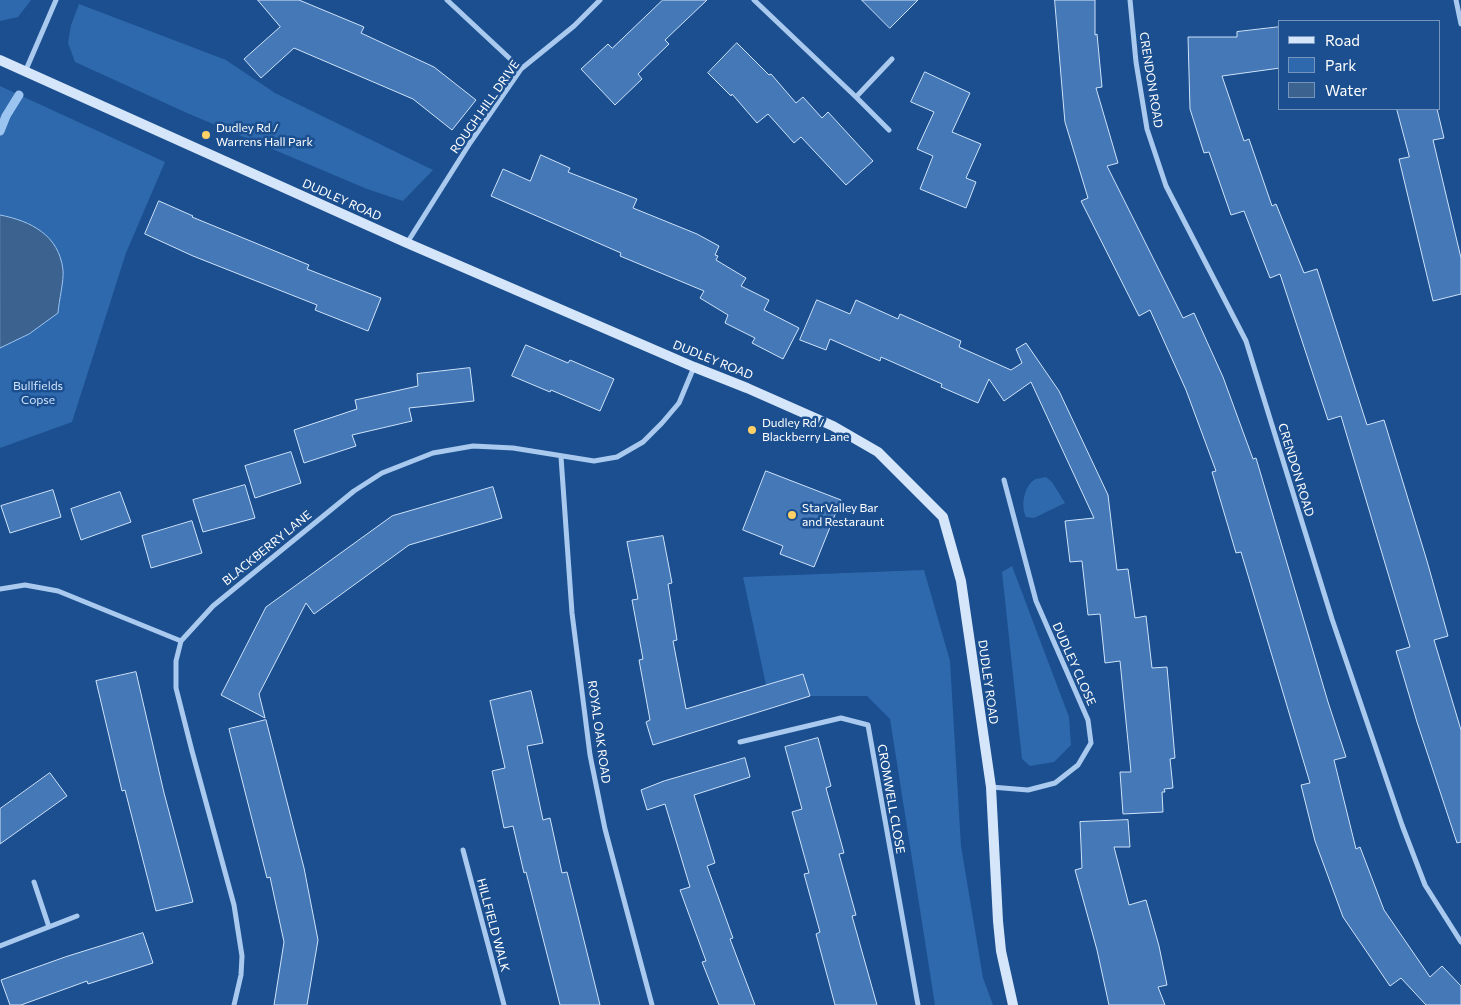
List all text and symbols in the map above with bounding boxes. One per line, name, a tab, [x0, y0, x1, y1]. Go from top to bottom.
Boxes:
legend	[1278, 20, 1441, 110]
street label: CRENDON ROAD	[1136, 31, 1166, 129]
text: Road	[1325, 31, 1360, 49]
text: Park	[1325, 56, 1356, 74]
street label: ROUGH HILL DRIVE	[447, 58, 523, 156]
text: Water	[1325, 81, 1367, 99]
place label: Dudley Rd / Warrens Hall Park	[216, 121, 313, 149]
marker: Dudley Rd / Warrens Hall Park	[200, 129, 212, 141]
street label: DUDLEY ROAD	[300, 176, 384, 224]
street label: DUDLEY ROAD	[671, 337, 755, 383]
park label: Bullfields Copse	[13, 379, 63, 407]
place label: Dudley Rd / Blackberry Lane	[762, 416, 849, 444]
street label: CRENDON ROAD	[1275, 422, 1317, 518]
marker: Dudley Rd / Blackberry Lane	[746, 424, 758, 436]
place label: StarValley Bar and Restaraunt	[802, 501, 884, 529]
street label: BLACKBERRY LANE	[219, 508, 315, 588]
marker: StarValley Bar and Restaraunt	[786, 509, 798, 521]
street label: DUDLEY CLOSE	[1049, 620, 1099, 708]
street label: DUDLEY ROAD	[975, 639, 1001, 725]
street label: ROYAL OAK ROAD	[585, 680, 613, 784]
street label: CROMWELL CLOSE	[874, 743, 908, 855]
street label: HILLFIELD WALK	[474, 877, 512, 973]

